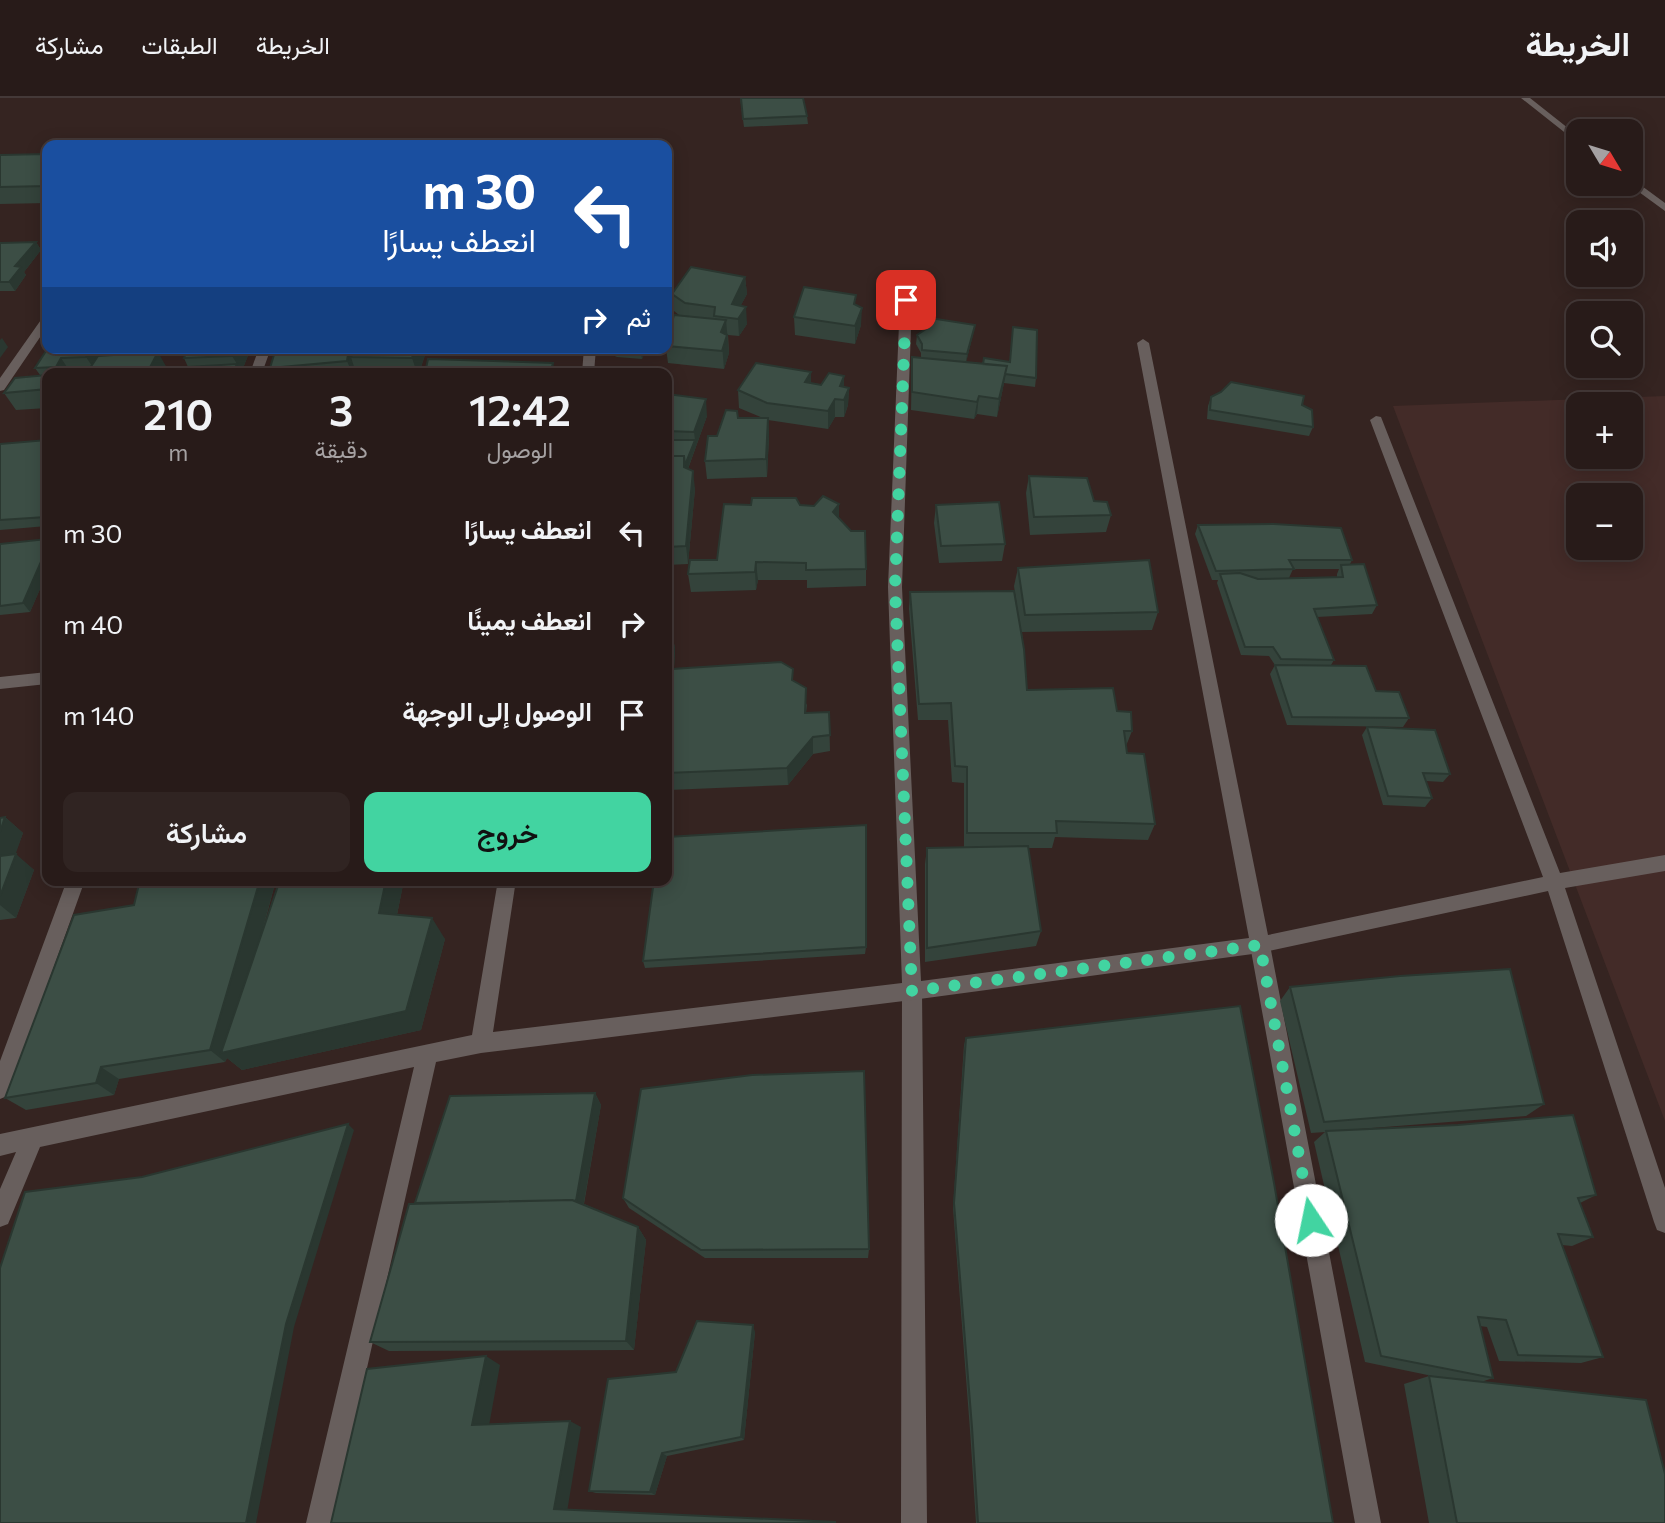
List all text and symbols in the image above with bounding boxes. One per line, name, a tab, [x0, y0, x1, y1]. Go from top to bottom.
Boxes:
text: الخريطة	[1526, 22, 1630, 63]
text: مشاركة	[35, 30, 103, 59]
text: الطبقات	[141, 30, 218, 59]
text: الخريطة	[256, 30, 330, 59]
north arrow	[1566, 119, 1643, 196]
map controls	[1566, 119, 1643, 560]
text: 30 m	[423, 159, 536, 219]
icon: left	[560, 168, 651, 259]
button: sound	[1566, 210, 1643, 287]
text: انعطف يسارًا	[382, 219, 536, 259]
pin	[876, 270, 936, 330]
icon: arrive	[887, 281, 925, 319]
icon: right	[575, 301, 613, 339]
text: ثم	[627, 301, 651, 332]
button: search	[1566, 301, 1643, 378]
text: 3	[329, 383, 353, 435]
text: 12:42	[469, 383, 571, 435]
text: 210	[143, 387, 213, 439]
button: +	[1566, 392, 1643, 469]
text: دقيقة	[315, 435, 368, 463]
text: الوصول	[487, 435, 553, 463]
text: m	[168, 438, 188, 466]
button: −	[1566, 483, 1643, 560]
text: انعطف يسارًا	[464, 513, 592, 544]
icon: left	[613, 514, 651, 552]
text: 30 m	[63, 517, 122, 548]
text: انعطف يمينًا	[467, 604, 592, 635]
icon: right	[613, 605, 651, 643]
text: 40 m	[63, 608, 123, 639]
text: الوصول إلى الوجهة	[402, 695, 592, 726]
icon: arrive	[613, 696, 651, 734]
text: 140 m	[63, 699, 134, 730]
button: مشاركة	[63, 792, 350, 872]
button: خروج	[364, 792, 651, 872]
position arrow	[1274, 1183, 1348, 1257]

